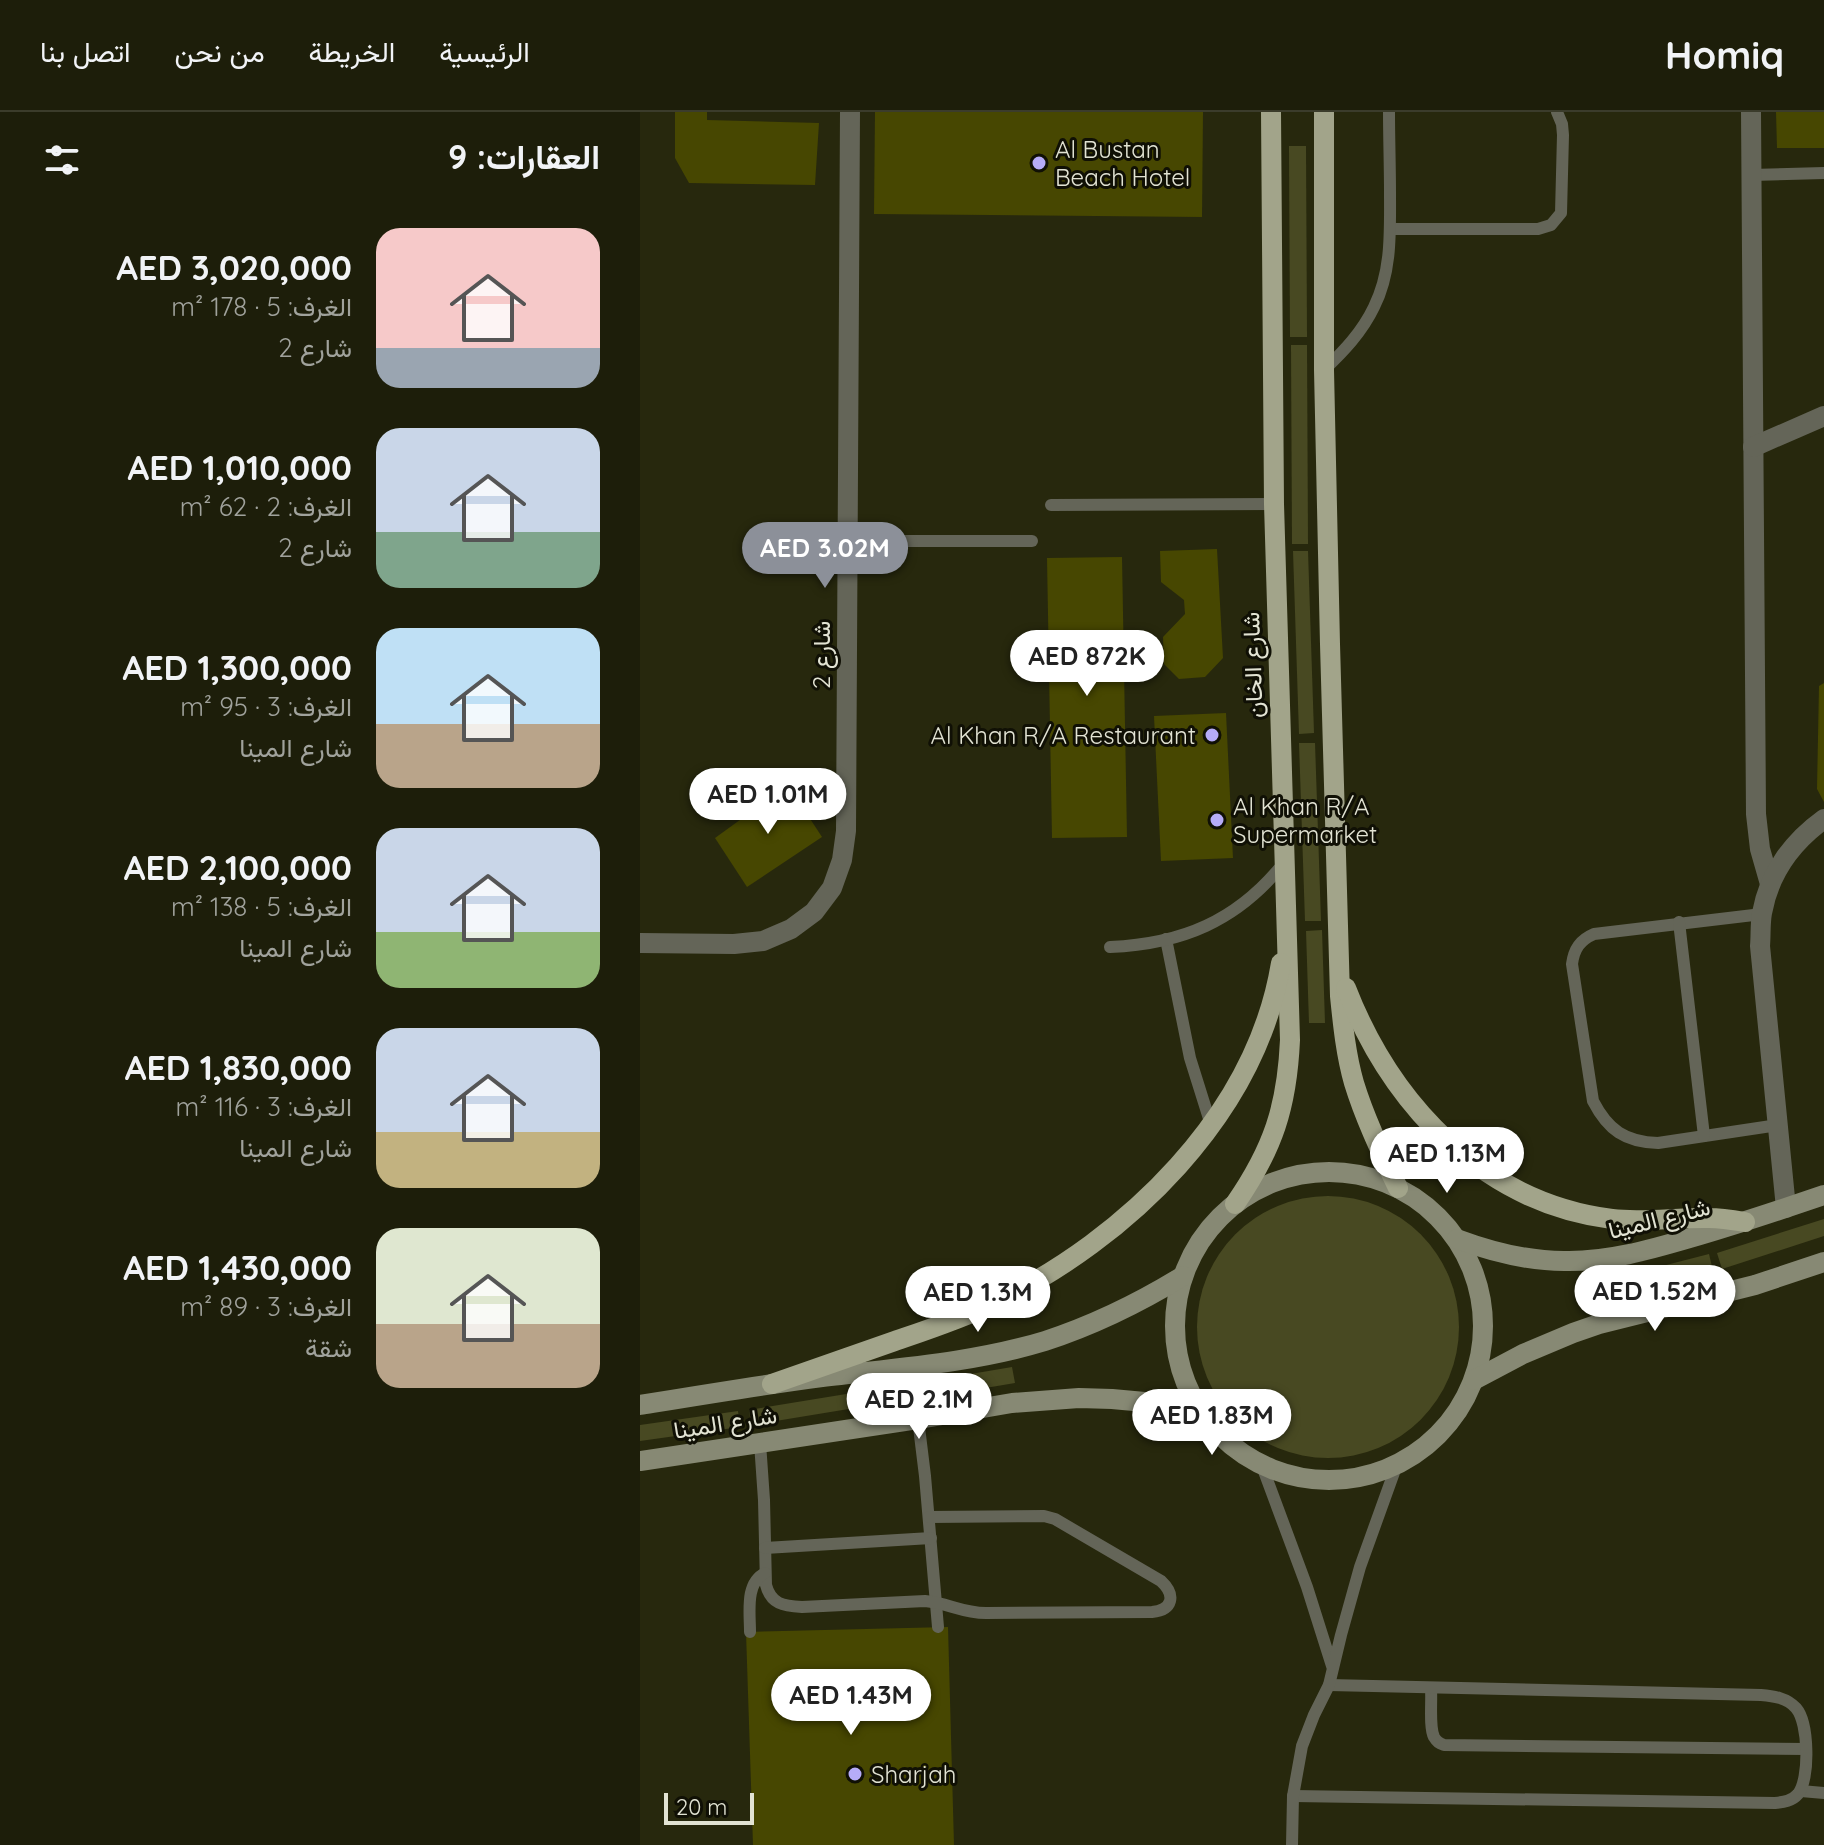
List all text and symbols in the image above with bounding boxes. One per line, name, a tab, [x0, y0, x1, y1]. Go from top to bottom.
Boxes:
text: Homiq	[1665, 31, 1784, 79]
text: اتصل بنا	[40, 34, 131, 69]
text: من نحن	[175, 34, 265, 69]
text: الخريطة	[309, 34, 395, 69]
text: الرئيسية	[439, 34, 530, 69]
place label: Al Bustan Beach Hotel	[1055, 134, 1190, 192]
text: العقارات: 9	[448, 135, 600, 178]
icon: filters	[40, 138, 84, 182]
marker: Al Bustan Beach Hotel	[1030, 154, 1048, 172]
text: AED 3,020,000	[116, 246, 352, 289]
icon: home	[440, 260, 536, 356]
text: الغرف: 5 · 178 m²	[171, 290, 352, 323]
text: شارع 2	[278, 331, 352, 364]
text: AED 1,010,000	[127, 446, 352, 489]
icon: home	[440, 460, 536, 556]
text: الغرف: 2 · 62 m²	[180, 490, 352, 523]
pin: AED 3.02M	[733, 522, 917, 590]
text: شارع 2	[278, 531, 352, 564]
text: AED 3.02M	[760, 531, 890, 564]
street label: شارع الخان	[1235, 611, 1271, 719]
street label: شارع 2	[806, 621, 838, 689]
pin: AED 872K	[1004, 630, 1170, 698]
text: AED 872K	[1028, 639, 1146, 672]
text: AED 1,300,000	[122, 646, 352, 689]
icon: home	[440, 660, 536, 756]
text: الغرف: 3 · 95 m²	[180, 690, 352, 723]
place label: Al Khan R/A Restaurant	[931, 720, 1196, 750]
marker: Al Khan R/A Restaurant	[1203, 726, 1221, 744]
text: شارع المينا	[239, 731, 352, 764]
pin: AED 1.01M	[676, 768, 860, 836]
text: AED 1.01M	[707, 777, 829, 810]
place label: Al Khan R/A Supermarket	[1233, 791, 1377, 849]
marker: Al Khan R/A Supermarket	[1208, 811, 1226, 829]
text: AED 2,100,000	[124, 846, 352, 889]
icon: home	[440, 860, 536, 956]
text: الغرف: 5 · 138 m²	[171, 890, 352, 923]
text: شارع المينا	[239, 931, 352, 964]
text: AED 1,830,000	[125, 1046, 352, 1089]
icon: home	[440, 1060, 536, 1156]
text: الغرف: 3 · 116 m²	[176, 1090, 352, 1123]
pin: AED 1.13M	[1355, 1127, 1539, 1195]
text: شارع المينا	[239, 1131, 352, 1164]
text: AED 1.13M	[1388, 1136, 1506, 1169]
street label: شارع المينا	[1605, 1191, 1714, 1247]
text: AED 1,430,000	[123, 1246, 352, 1289]
icon: home	[440, 1260, 536, 1356]
pin: AED 1.52M	[1563, 1265, 1747, 1333]
pin: AED 1.3M	[895, 1266, 1061, 1334]
text: AED 1.52M	[1592, 1274, 1718, 1307]
text: AED 1.3M	[923, 1275, 1033, 1308]
text: الغرف: 3 · 89 m²	[180, 1290, 352, 1323]
text: شقة	[305, 1331, 352, 1364]
pin: AED 2.1M	[836, 1373, 1002, 1441]
text: AED 2.1M	[865, 1382, 973, 1415]
pin: AED 1.83M	[1120, 1389, 1304, 1457]
text: AED 1.83M	[1150, 1398, 1274, 1431]
street label: شارع المينا	[671, 1399, 779, 1447]
pin: AED 1.43M	[759, 1669, 943, 1737]
text: AED 1.43M	[789, 1678, 913, 1711]
place label: Sharjah	[871, 1759, 956, 1789]
marker: Sharjah	[846, 1765, 864, 1783]
scale bar	[664, 1789, 754, 1825]
text: 20 m	[676, 1793, 727, 1821]

